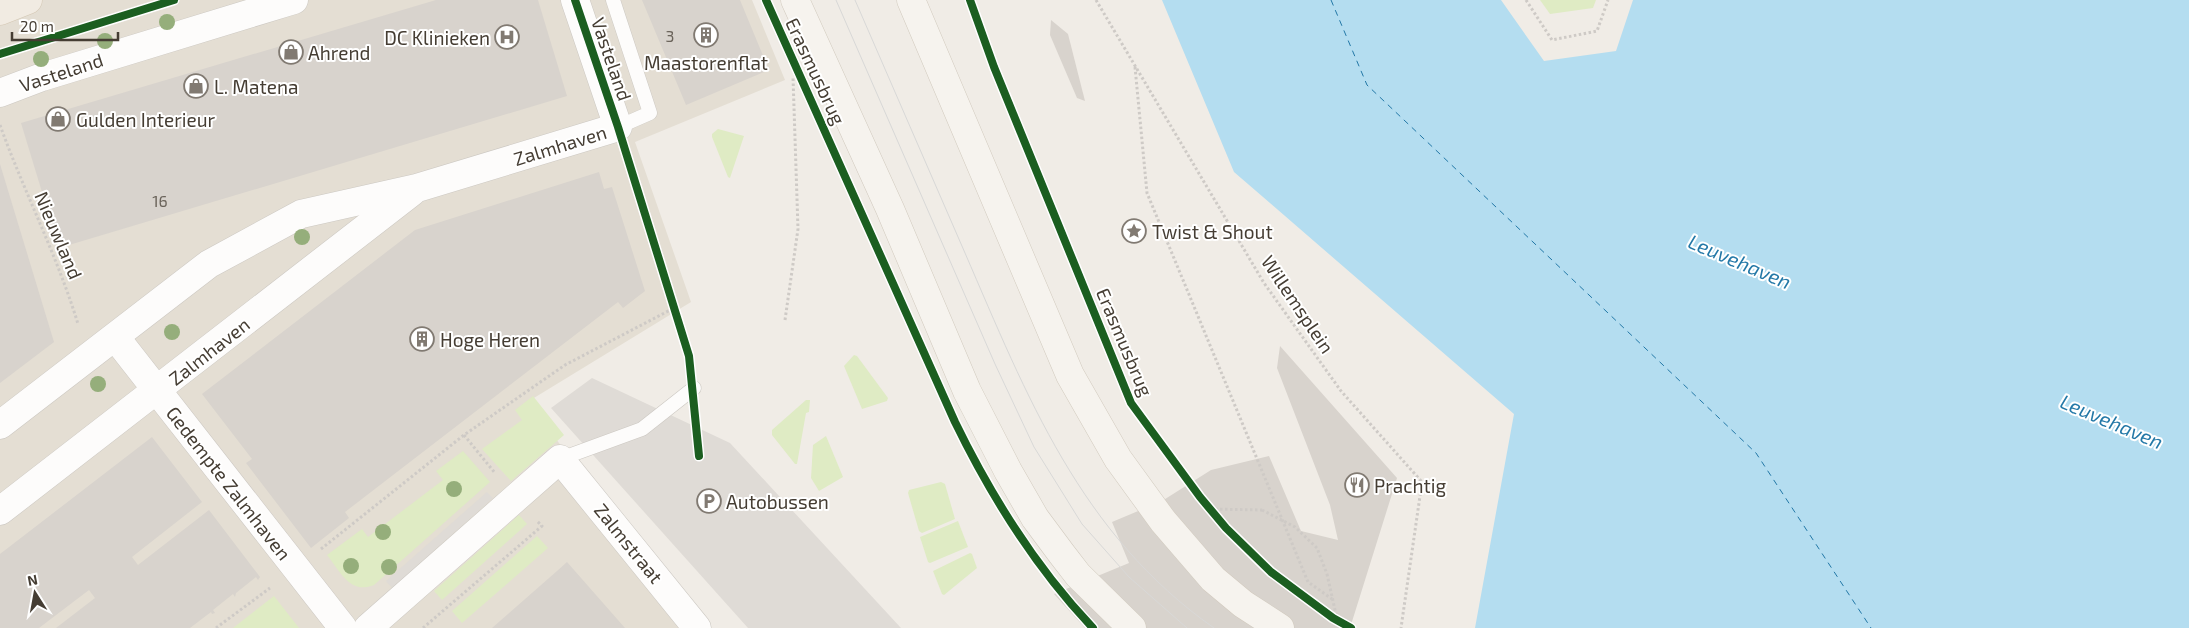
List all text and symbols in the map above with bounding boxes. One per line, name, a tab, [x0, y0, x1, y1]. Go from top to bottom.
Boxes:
scale bar	[12, 10, 119, 42]
street label: Vasteland	[587, 14, 637, 104]
street label: Erasmusbrug	[781, 14, 851, 128]
text: 20 m	[20, 17, 54, 35]
building icon: Maastorenflat	[693, 22, 719, 48]
hospital icon: DC Klinieken	[494, 24, 520, 50]
place label: DC Klinieken	[384, 26, 490, 49]
house number: 3	[666, 26, 674, 45]
shop icon: Ahrend	[278, 39, 304, 65]
place label: Ahrend	[308, 41, 370, 64]
street label: Vasteland	[16, 48, 106, 96]
place label: Maastorenflat	[644, 51, 768, 74]
shop icon: L. Matena	[183, 73, 209, 99]
place label: L. Matena	[214, 75, 298, 98]
shop icon: Gulden Interieur	[45, 106, 71, 132]
place label: Gulden Interieur	[76, 108, 216, 131]
street label: Zalmhaven	[511, 120, 609, 170]
street label: Nieuwland	[30, 188, 88, 282]
house number: 16	[152, 191, 168, 210]
place icon: Twist & Shout	[1121, 218, 1147, 244]
place label: Twist & Shout	[1152, 220, 1273, 243]
water label: Leuvehaven	[1685, 229, 1795, 293]
street label: Willemsplein	[1257, 251, 1339, 357]
street label: Erasmusbrug	[1092, 284, 1158, 400]
street label: Zalmhaven	[164, 312, 254, 390]
building icon: Hoge Heren	[409, 326, 435, 352]
place label: Hoge Heren	[440, 328, 540, 351]
water label: Leuvehaven	[2057, 389, 2167, 453]
street label: Gedempte Zalmhaven	[162, 402, 296, 564]
restaurant icon: Prachtig	[1344, 472, 1370, 498]
place label: Prachtig	[1374, 474, 1447, 497]
parking icon: Autobussen	[696, 488, 722, 514]
place label: Autobussen	[726, 490, 829, 513]
street label: Zalmstraat	[590, 498, 668, 588]
north arrow	[10, 568, 60, 618]
text: N	[26, 570, 39, 589]

